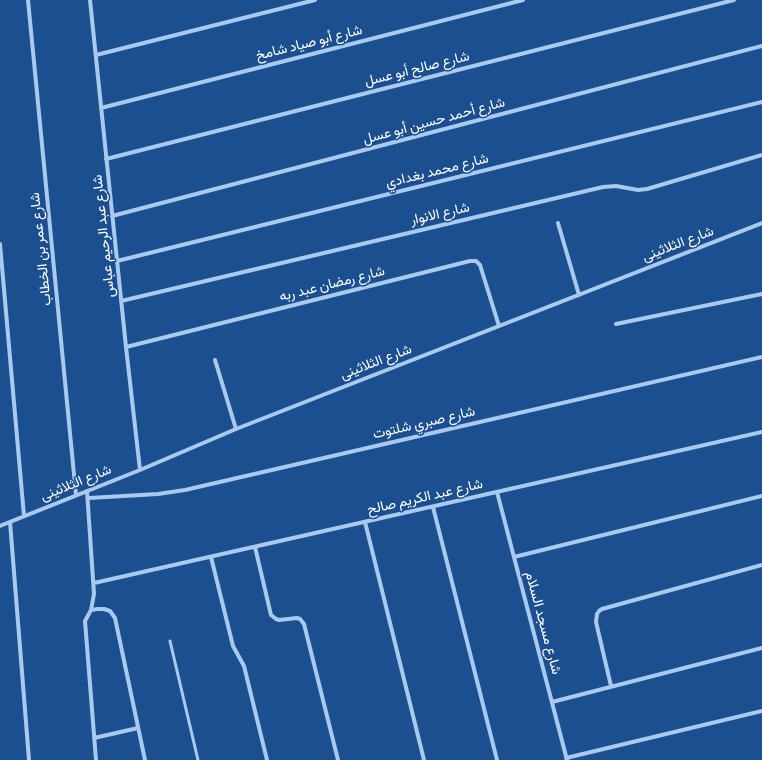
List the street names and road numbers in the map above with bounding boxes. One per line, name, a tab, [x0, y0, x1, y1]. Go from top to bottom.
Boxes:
street label: شارع أبو صياد شامخ	[254, 22, 364, 64]
street label: شارع صالح أبو عسل	[363, 48, 471, 90]
street label: شارع أحمد حسين أبو عسل	[361, 94, 507, 148]
street label: شارع محمد بغدادي	[384, 150, 490, 192]
street label: شارع عبد الرحيم عباس	[89, 174, 119, 298]
street label: شارع عمر بن الخطاب	[27, 192, 55, 306]
street label: شارع الانوار	[409, 199, 471, 229]
street label: شارع الثلاثينى	[640, 223, 716, 265]
street label: شارع رمضان عبد ربه	[277, 263, 387, 305]
street label: شارع الثلاثينى	[338, 341, 414, 383]
street label: شارع صبري شلتوت	[371, 403, 477, 443]
street label: شارع الثلاثينى	[38, 461, 114, 505]
street label: شارع عبد الكريم صالح	[365, 476, 485, 518]
street label: شارع مسجد السلام	[521, 570, 565, 676]

